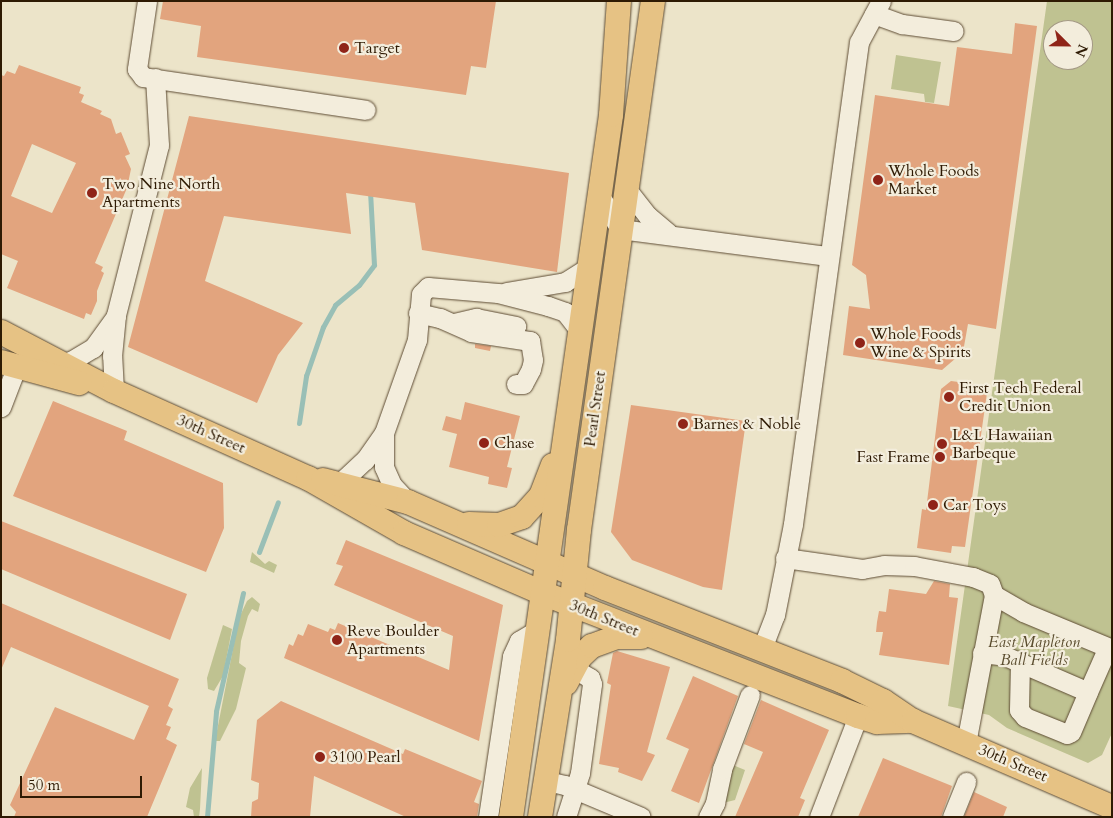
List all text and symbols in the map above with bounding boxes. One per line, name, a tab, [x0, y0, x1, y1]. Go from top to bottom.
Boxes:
north arrow	[1043, 20, 1093, 70]
place label: Target	[354, 38, 400, 58]
text: N	[1070, 41, 1092, 60]
marker: Target	[338, 42, 350, 54]
place label: Whole Foods Market	[888, 161, 979, 199]
place label: Two Nine North Apartments	[102, 174, 220, 212]
marker: Whole Foods Market	[872, 174, 884, 186]
marker: Two Nine North Apartments	[86, 187, 98, 199]
place label: Whole Foods Wine & Spirits	[870, 324, 971, 362]
marker: Whole Foods Wine & Spirits	[854, 337, 866, 349]
street label: Pearl Street	[580, 370, 610, 448]
place label: First Tech Federal Credit Union	[959, 378, 1082, 416]
marker: First Tech Federal Credit Union	[943, 391, 955, 403]
street label: 30th Street	[174, 410, 248, 458]
place label: Barnes & Noble	[693, 414, 801, 434]
marker: Barnes & Noble	[677, 418, 689, 430]
place label: L&L Hawaiian Barbeque	[952, 425, 1053, 463]
place label: Chase	[494, 433, 535, 453]
marker: Chase	[478, 437, 490, 449]
marker: L&L Hawaiian Barbeque	[936, 438, 948, 450]
place label: Fast Frame	[857, 447, 930, 467]
marker: Fast Frame	[934, 451, 946, 463]
place label: Car Toys	[943, 495, 1006, 515]
marker: Car Toys	[927, 499, 939, 511]
street label: 30th Street	[567, 595, 641, 641]
place label: Reve Boulder Apartments	[347, 621, 439, 659]
park label: East Mapleton Ball Fields	[988, 632, 1080, 670]
marker: Reve Boulder Apartments	[331, 634, 343, 646]
street label: 30th Street	[976, 740, 1050, 786]
place label: 3100 Pearl	[330, 747, 401, 767]
marker: 3100 Pearl	[314, 751, 326, 763]
scale bar	[22, 766, 145, 798]
text: 50 m	[28, 775, 60, 795]

